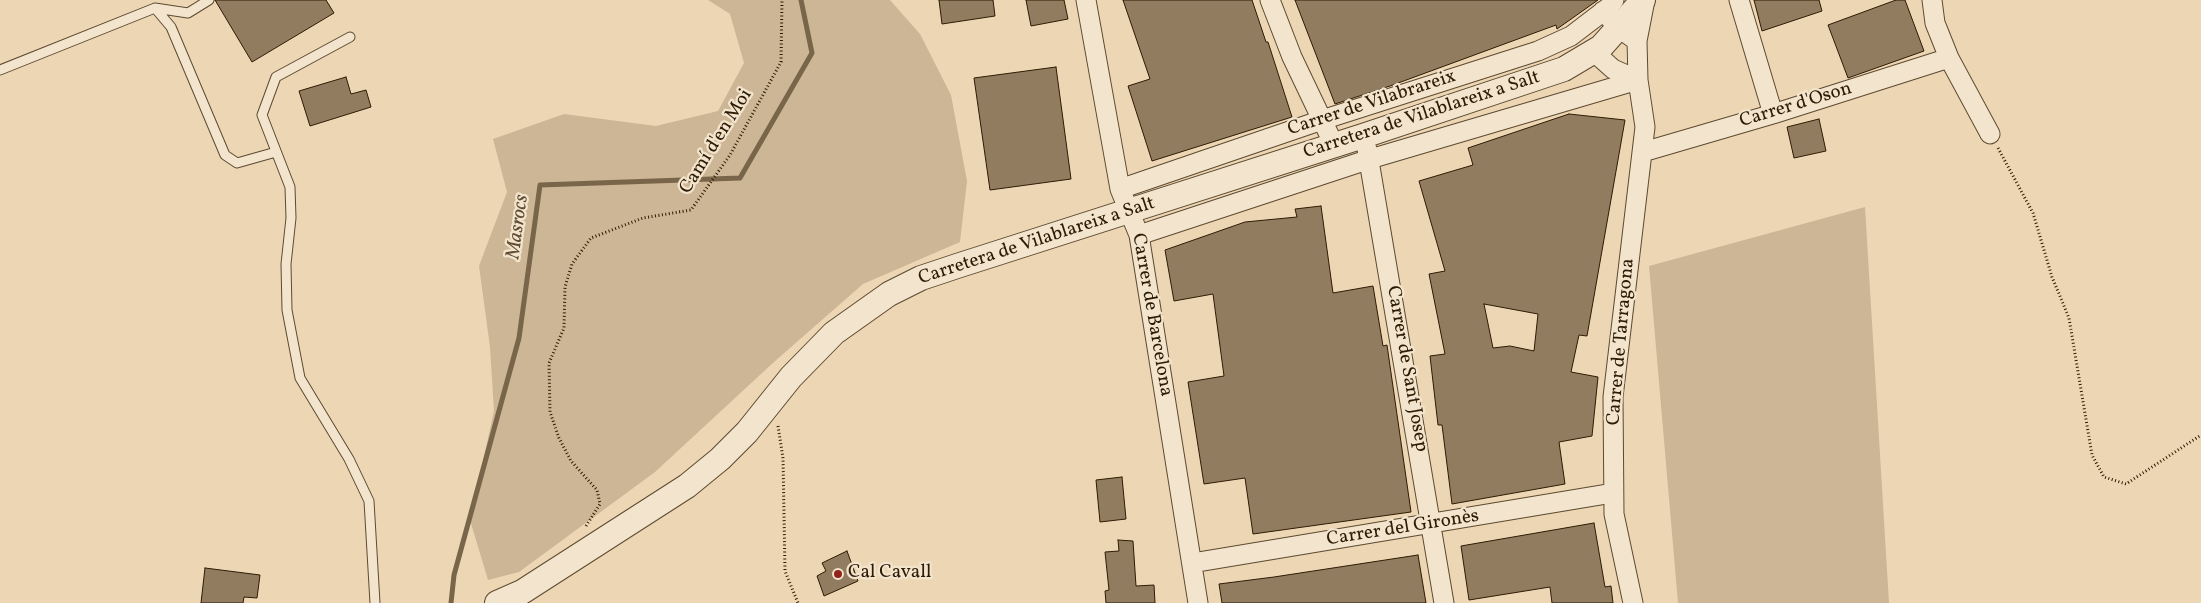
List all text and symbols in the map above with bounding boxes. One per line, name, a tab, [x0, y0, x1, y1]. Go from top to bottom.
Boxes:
street label: Carrer de Vilabrareix	[1285, 66, 1459, 142]
street label: Carretera de Vilablareix a Salt	[1301, 67, 1543, 165]
street label: Carrer d'Oson	[1737, 78, 1855, 134]
street label: Camí d'en Moi	[676, 85, 758, 199]
water label: Masrocs	[503, 193, 535, 261]
street label: Carretera de Vilablareix a Salt	[916, 193, 1158, 291]
street label: Carrer de Barcelona	[1125, 232, 1177, 398]
street label: Carrer de Tarragona	[1603, 258, 1641, 426]
street label: Carrer de Sant Josep	[1380, 284, 1432, 454]
street label: Carrer del Gironès	[1325, 506, 1481, 552]
place label: Cal Cavall	[848, 563, 932, 585]
marker: Cal Cavall	[832, 568, 844, 580]

